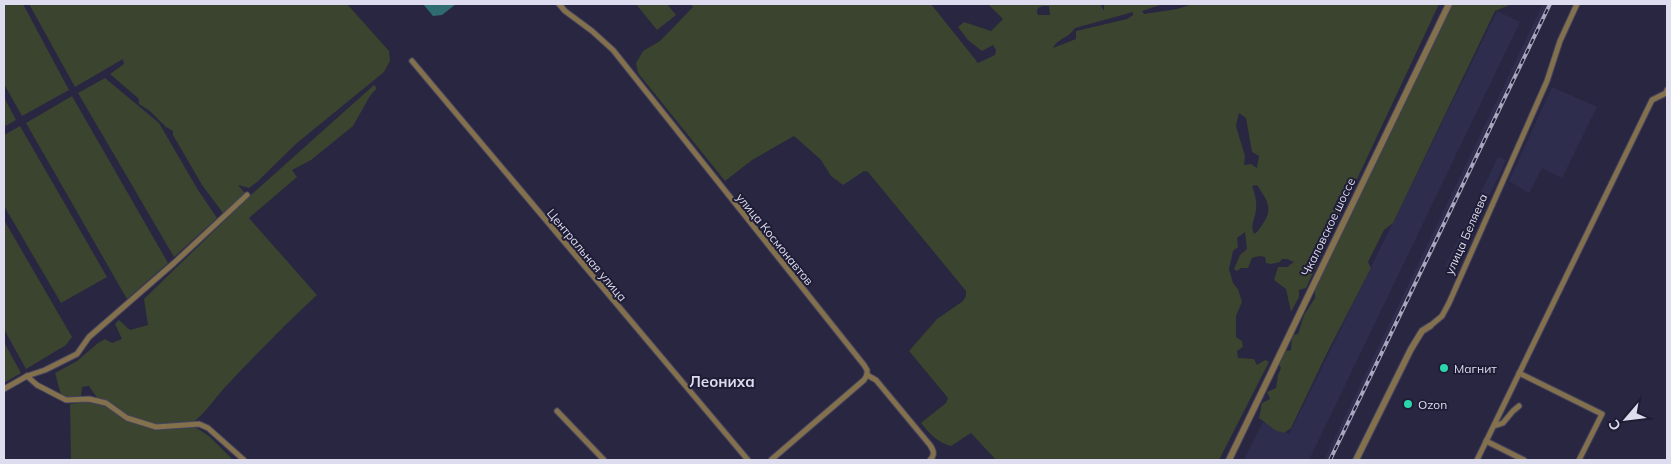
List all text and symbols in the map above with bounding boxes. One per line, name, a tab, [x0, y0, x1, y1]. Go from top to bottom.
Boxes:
street label: Чкаловское шоссе	[1298, 175, 1358, 279]
street label: улица Космонавтов	[733, 190, 817, 288]
street label: улица Беляева	[1441, 191, 1491, 277]
street label: Центральная улица	[544, 206, 630, 304]
place label: Магнит	[1454, 361, 1497, 376]
marker: Магнит	[1438, 362, 1450, 374]
district label: Леониха	[689, 372, 755, 391]
north arrow	[1601, 394, 1651, 444]
place label: Ozon	[1418, 397, 1447, 412]
marker: Ozon	[1402, 398, 1414, 410]
text: С	[1604, 417, 1625, 434]

